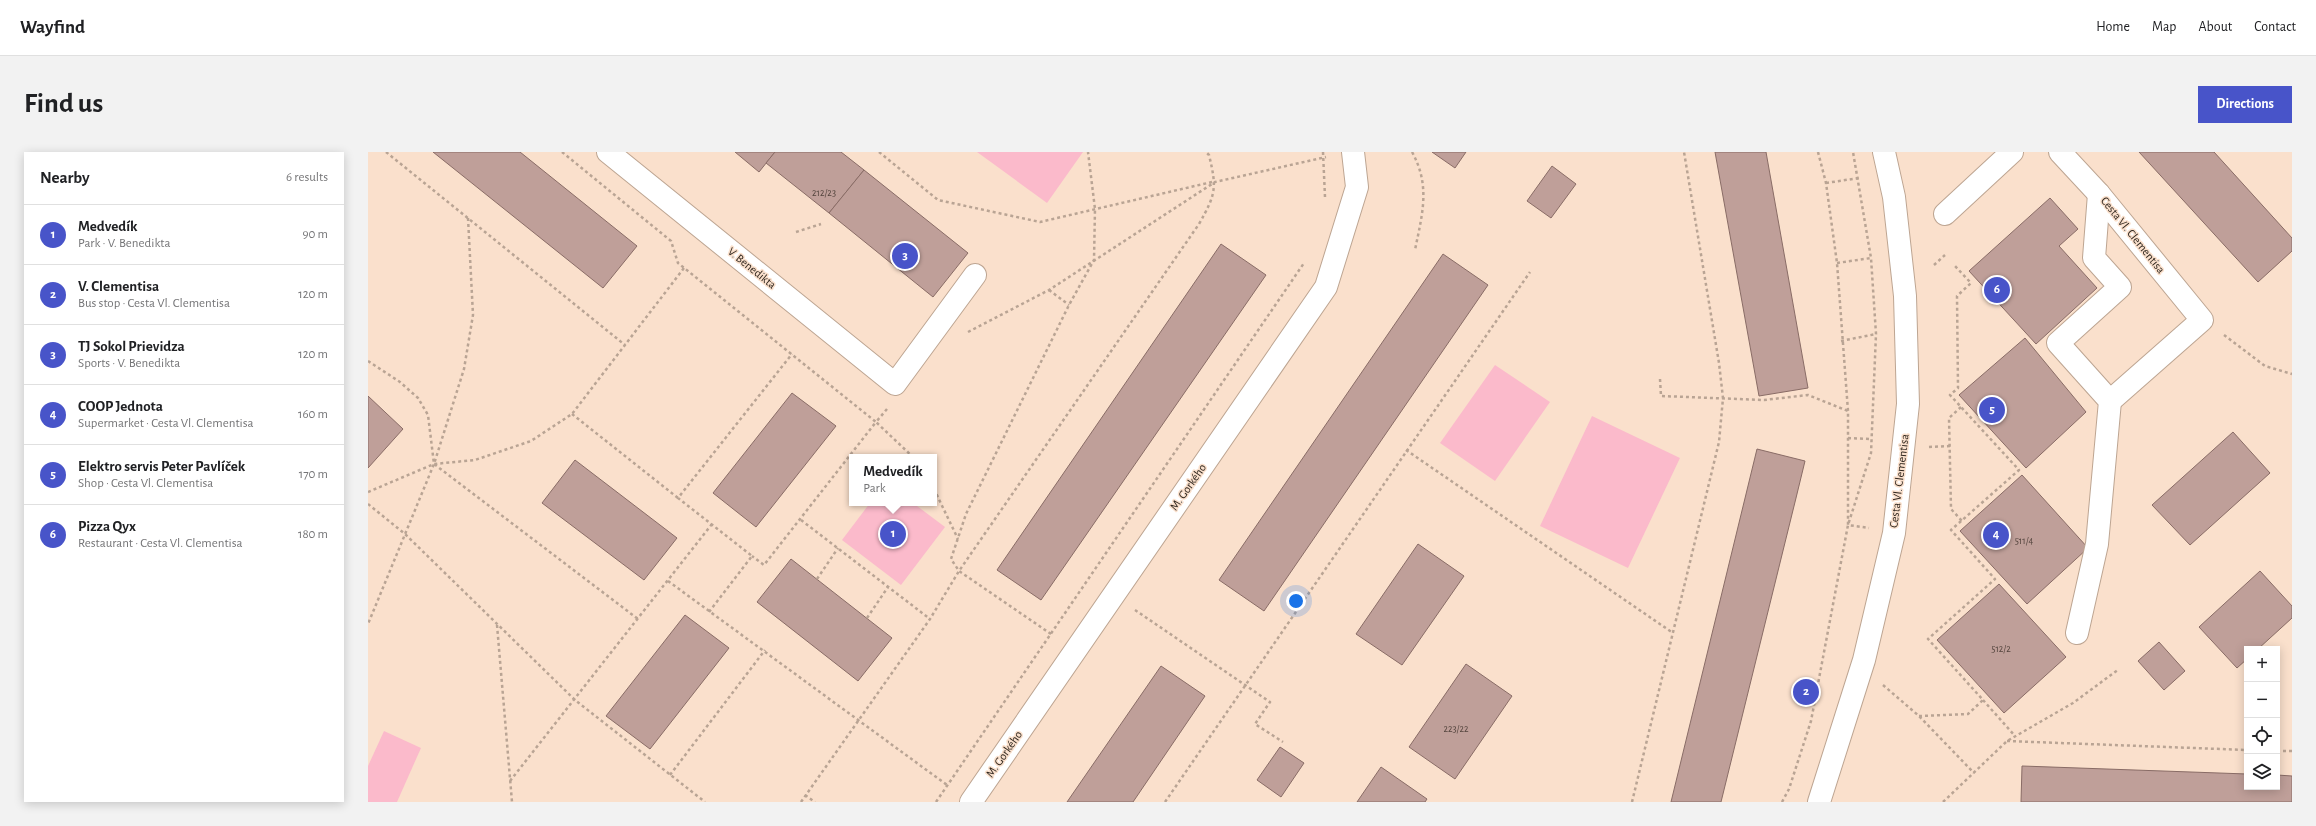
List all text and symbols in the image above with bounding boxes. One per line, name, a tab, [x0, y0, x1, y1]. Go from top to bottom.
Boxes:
text: Wayfind	[20, 18, 85, 37]
text: Home	[2096, 20, 2130, 34]
text: Map	[2152, 20, 2176, 34]
text: About	[2198, 20, 2232, 34]
text: Contact	[2254, 20, 2296, 34]
button: Directions	[2198, 86, 2292, 123]
text: Find us	[24, 90, 103, 118]
text: Nearby	[40, 169, 90, 186]
text: 6 results	[286, 171, 328, 184]
house number: 212/23	[812, 188, 836, 198]
street label: Cesta Vl. Clementisa	[2099, 195, 2168, 276]
text: Medvedík	[78, 219, 138, 234]
text: 1	[51, 228, 55, 241]
text: 90 m	[302, 228, 328, 241]
text: Park · V. Benedikta	[78, 237, 171, 250]
pin: 3	[892, 241, 918, 271]
street label: V. Benedikta	[726, 245, 779, 291]
pin: 6	[1984, 275, 2010, 305]
text: V. Clementisa	[78, 279, 159, 294]
text: 2	[50, 288, 56, 301]
text: 120 m	[298, 288, 328, 301]
text: Bus stop · Cesta Vl. Clementisa	[78, 297, 230, 310]
text: TJ Sokol Prievidza	[78, 339, 185, 354]
text: 3	[50, 348, 56, 361]
text: 120 m	[298, 348, 328, 361]
text: Sports · V. Benedikta	[78, 357, 180, 370]
pin: 5	[1979, 395, 2005, 425]
text: COOP Jednota	[78, 399, 163, 414]
text: 4	[50, 408, 56, 421]
text: 160 m	[298, 408, 328, 421]
text: Supermarket · Cesta Vl. Clementisa	[78, 417, 254, 430]
street label: Cesta Vl. Clementisa	[1887, 433, 1911, 529]
popup	[849, 454, 937, 506]
text: Elektro servis Peter Pavlíček	[78, 459, 245, 474]
street label: M. Gorkého	[1168, 461, 1208, 512]
text: Medvedík	[863, 464, 923, 479]
text: 5	[50, 468, 56, 481]
text: 170 m	[299, 468, 328, 481]
text: Shop · Cesta Vl. Clementisa	[78, 477, 213, 490]
text: Park	[863, 482, 886, 495]
text: Pizza Qyx	[78, 519, 136, 534]
pin: 1	[880, 519, 906, 549]
pin: 4	[1983, 520, 2009, 550]
text: 6	[50, 528, 56, 541]
text: 180 m	[298, 528, 328, 541]
house number: 511/4	[2015, 536, 2034, 546]
text: Restaurant · Cesta Vl. Clementisa	[78, 537, 243, 550]
your location	[1286, 591, 1306, 611]
house number: 512/2	[1991, 644, 2011, 654]
map controls	[2244, 646, 2280, 790]
button: +	[2244, 646, 2280, 682]
pin: 2	[1793, 677, 1819, 707]
button: −	[2244, 682, 2280, 718]
button: locate	[2244, 718, 2280, 754]
house number: 223/22	[1443, 724, 1469, 734]
street label: M. Gorkého	[984, 728, 1024, 779]
button: layers	[2244, 754, 2280, 790]

